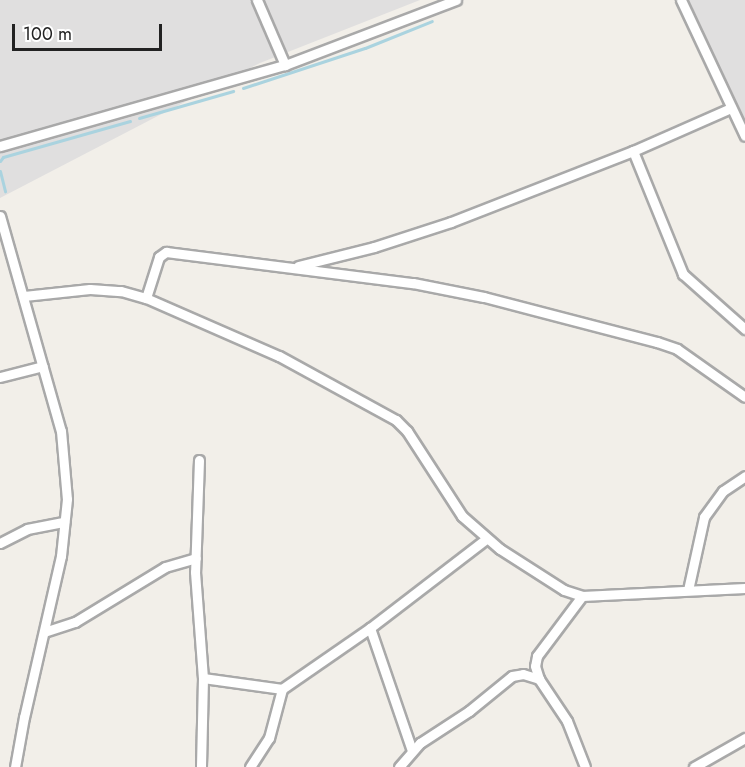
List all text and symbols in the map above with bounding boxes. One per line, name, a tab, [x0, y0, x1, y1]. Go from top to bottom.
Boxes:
scale bar	[15, 12, 165, 50]
text: 100 m	[23, 21, 72, 47]

